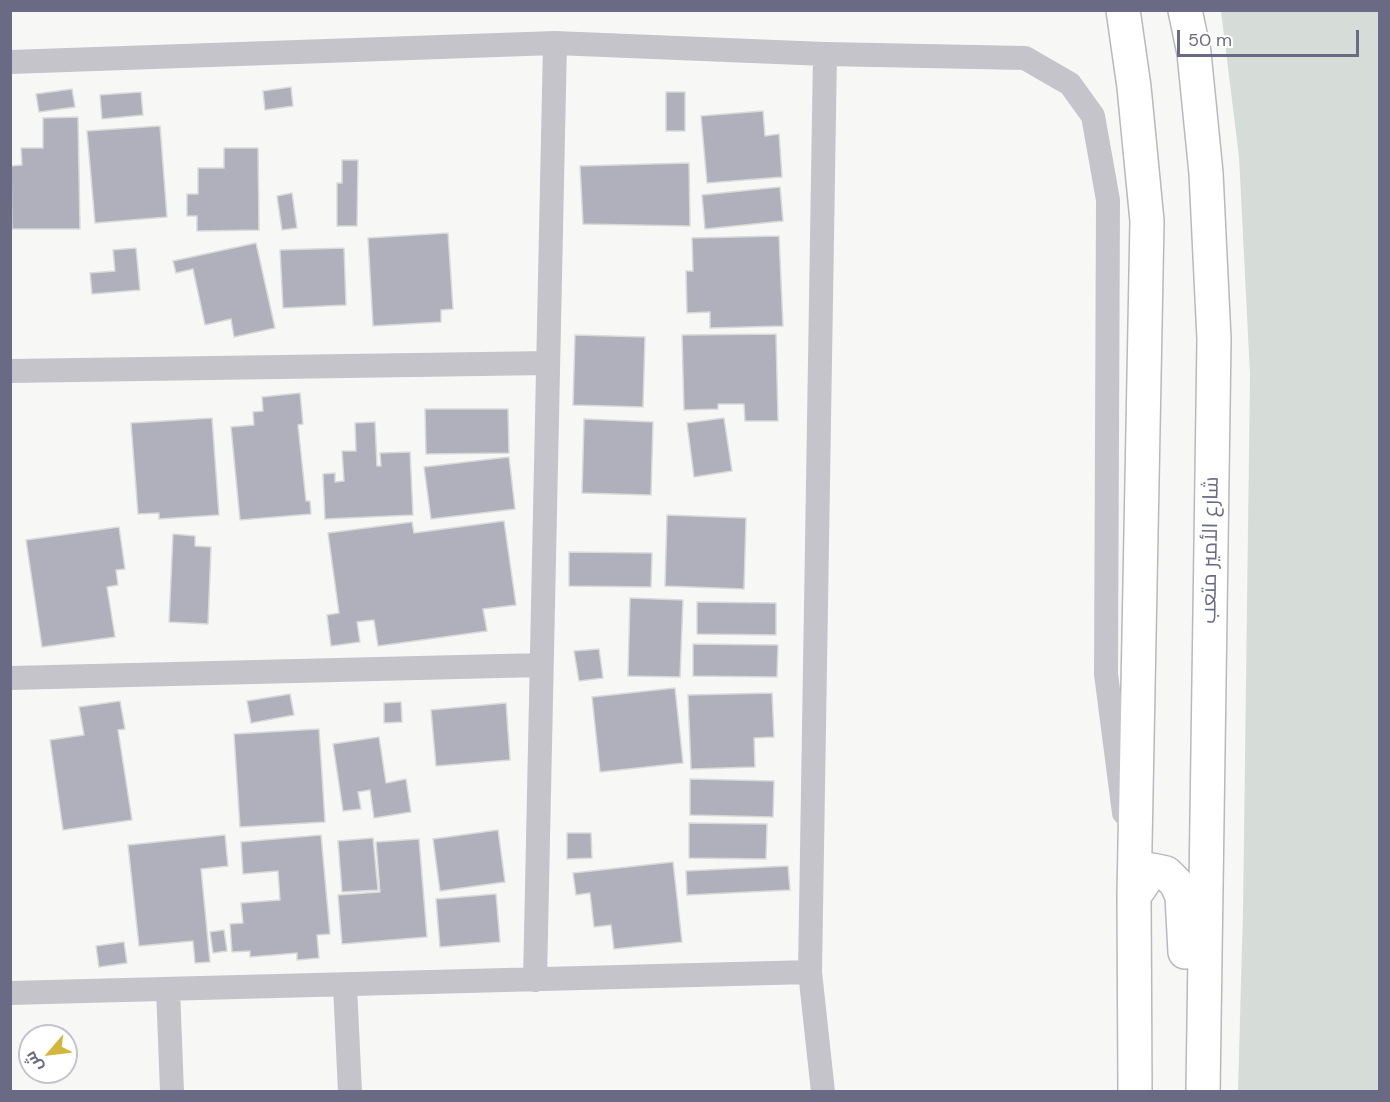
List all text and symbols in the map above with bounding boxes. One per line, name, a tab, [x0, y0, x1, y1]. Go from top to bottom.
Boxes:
scale bar	[1180, 18, 1362, 56]
text: 50 m	[1188, 28, 1232, 52]
street label: شارع الأمير متعب	[1197, 476, 1225, 624]
north arrow	[18, 1024, 78, 1084]
text: ش	[19, 1048, 48, 1076]

